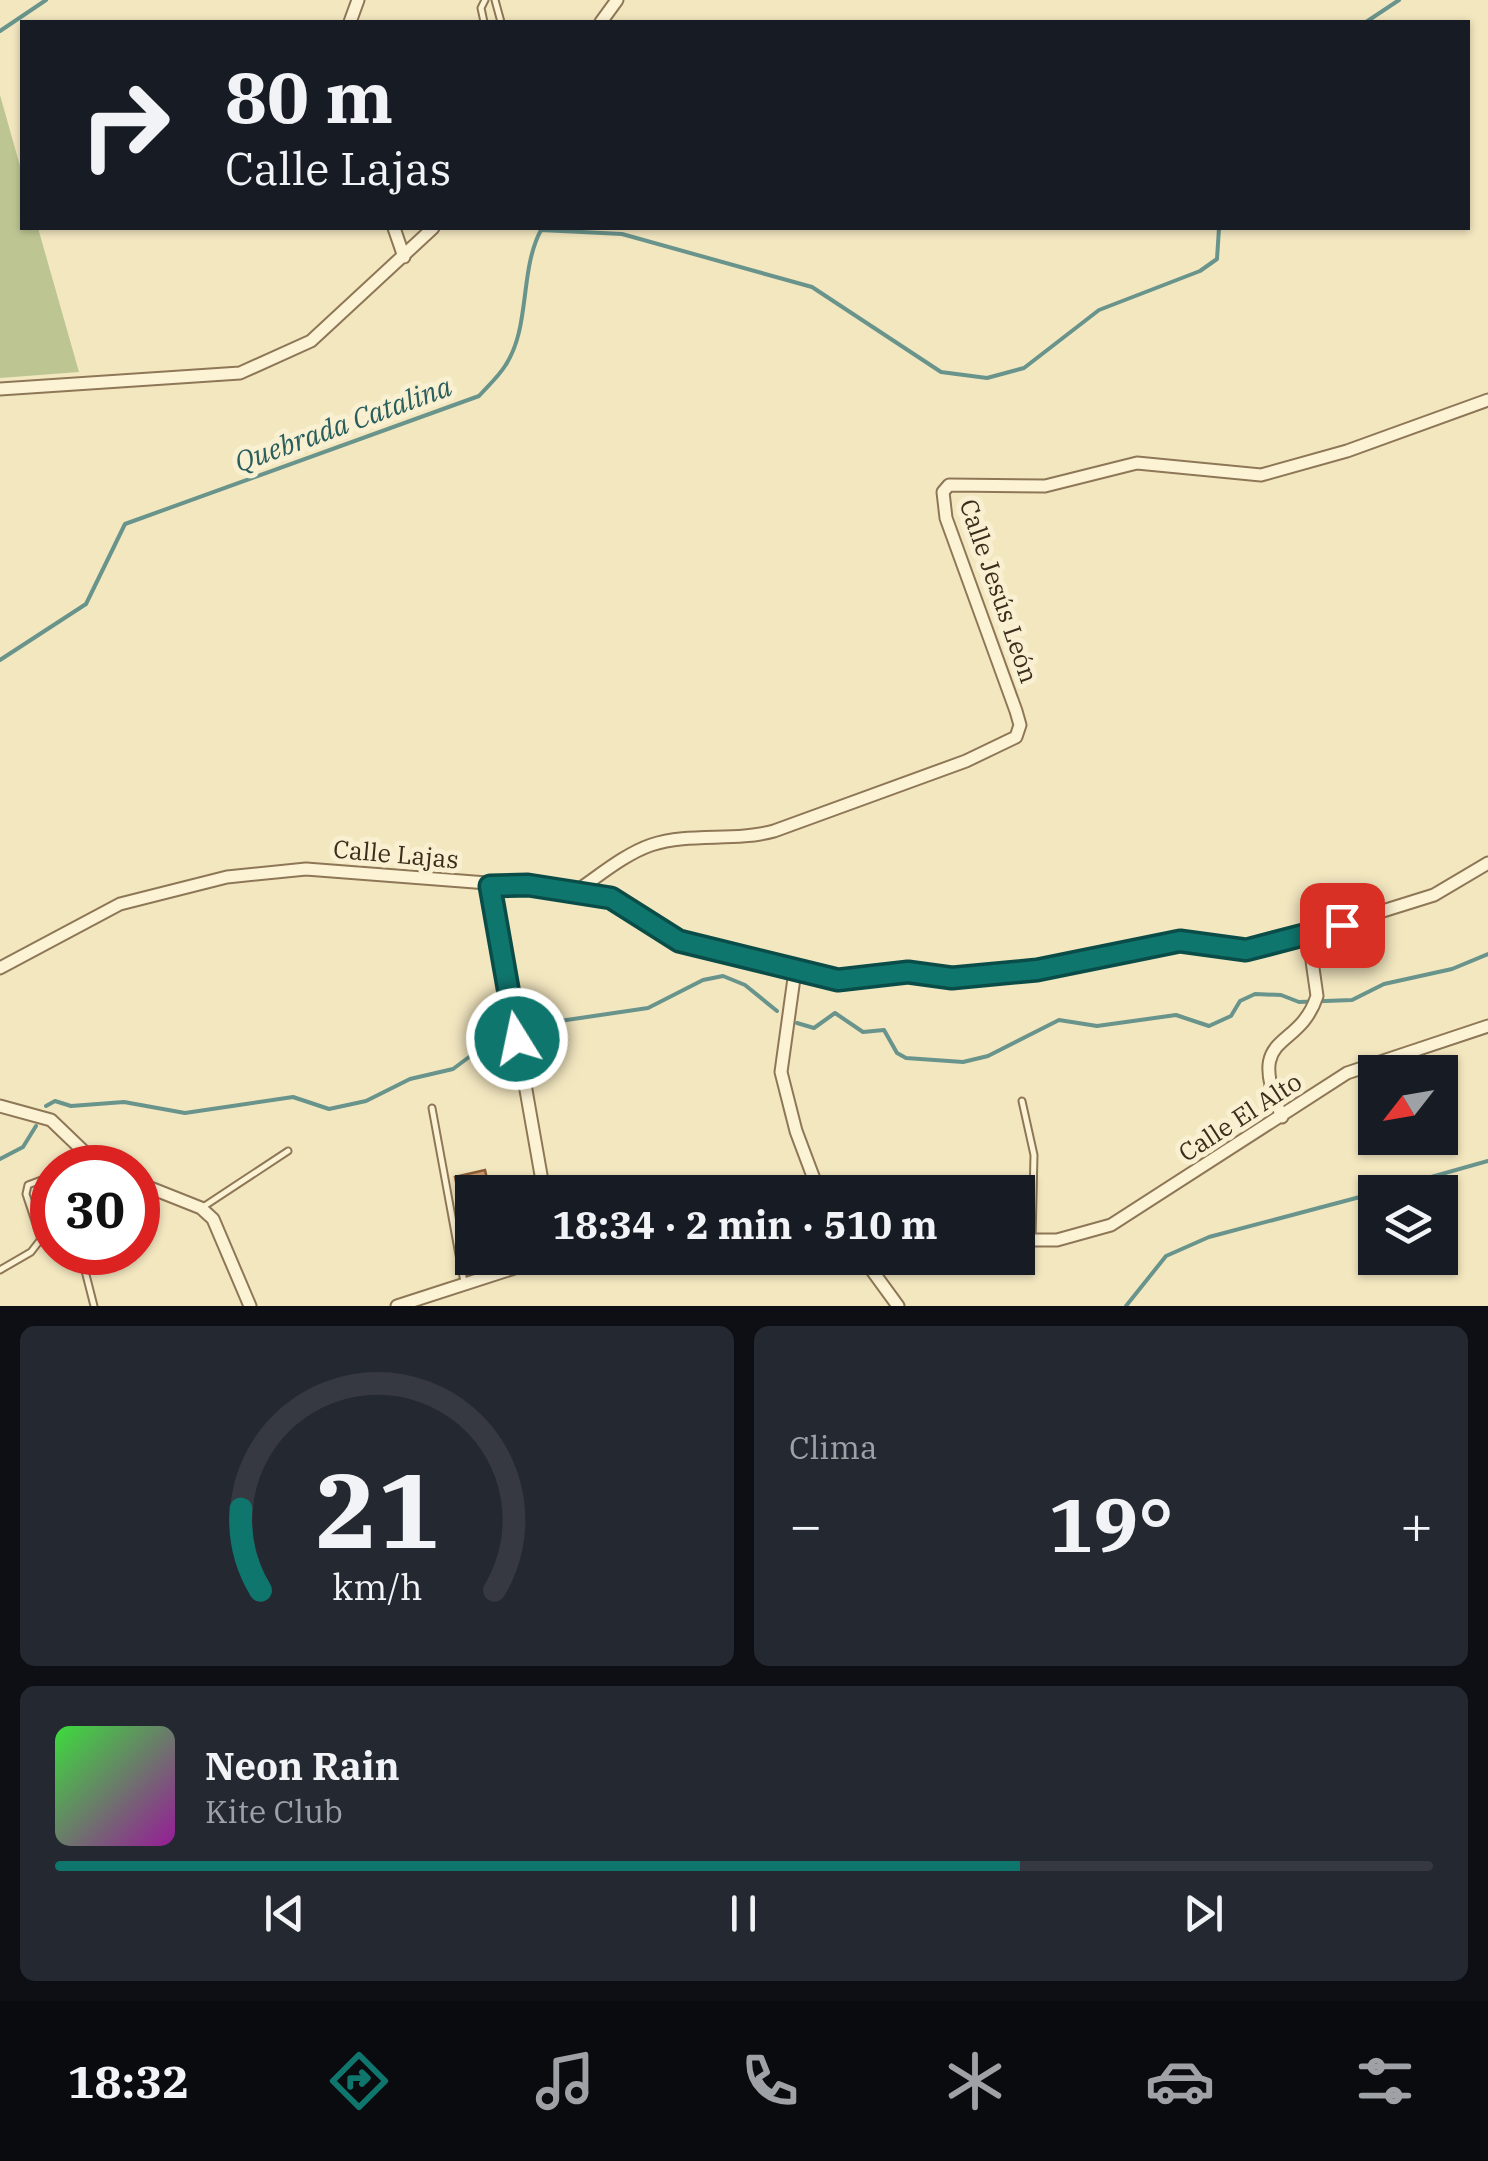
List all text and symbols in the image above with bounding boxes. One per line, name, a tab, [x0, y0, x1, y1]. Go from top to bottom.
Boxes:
text: 80 m	[225, 51, 393, 142]
icon: right	[60, 60, 190, 190]
text: Calle Lajas	[225, 139, 451, 197]
water label: Quebrada Catalina	[229, 367, 457, 480]
street label: Calle Jesús León	[953, 495, 1046, 687]
street label: Calle Lajas	[332, 832, 460, 875]
pin	[1300, 883, 1385, 968]
icon: arrive	[1315, 898, 1370, 953]
position arrow	[465, 987, 569, 1091]
north arrow	[1358, 1055, 1458, 1155]
map controls	[1358, 1055, 1458, 1275]
street label: Calle El Alto	[1172, 1064, 1308, 1169]
speed limit sign: 30	[30, 1145, 160, 1275]
button: layers	[1358, 1175, 1458, 1275]
text: 18:34 · 2 min · 510 m	[552, 1200, 938, 1249]
text: Clima	[789, 1426, 877, 1468]
text: 21	[315, 1441, 439, 1577]
text: 19°	[1048, 1475, 1174, 1573]
text: −	[789, 1489, 822, 1560]
text: +	[1400, 1489, 1433, 1560]
text: km/h	[332, 1563, 422, 1610]
text: Neon Rain	[205, 1741, 400, 1790]
text: Kite Club	[205, 1790, 343, 1832]
icon: previous	[257, 1886, 312, 1941]
icon: pause	[716, 1886, 771, 1941]
icon: next	[1176, 1886, 1231, 1941]
icon: directions	[324, 2046, 394, 2116]
icon: music	[530, 2046, 600, 2116]
icon: phone	[735, 2046, 805, 2116]
icon: climate	[940, 2046, 1010, 2116]
icon: car	[1145, 2046, 1215, 2116]
icon: filters	[1350, 2046, 1420, 2116]
text: 18:32	[68, 2052, 189, 2110]

